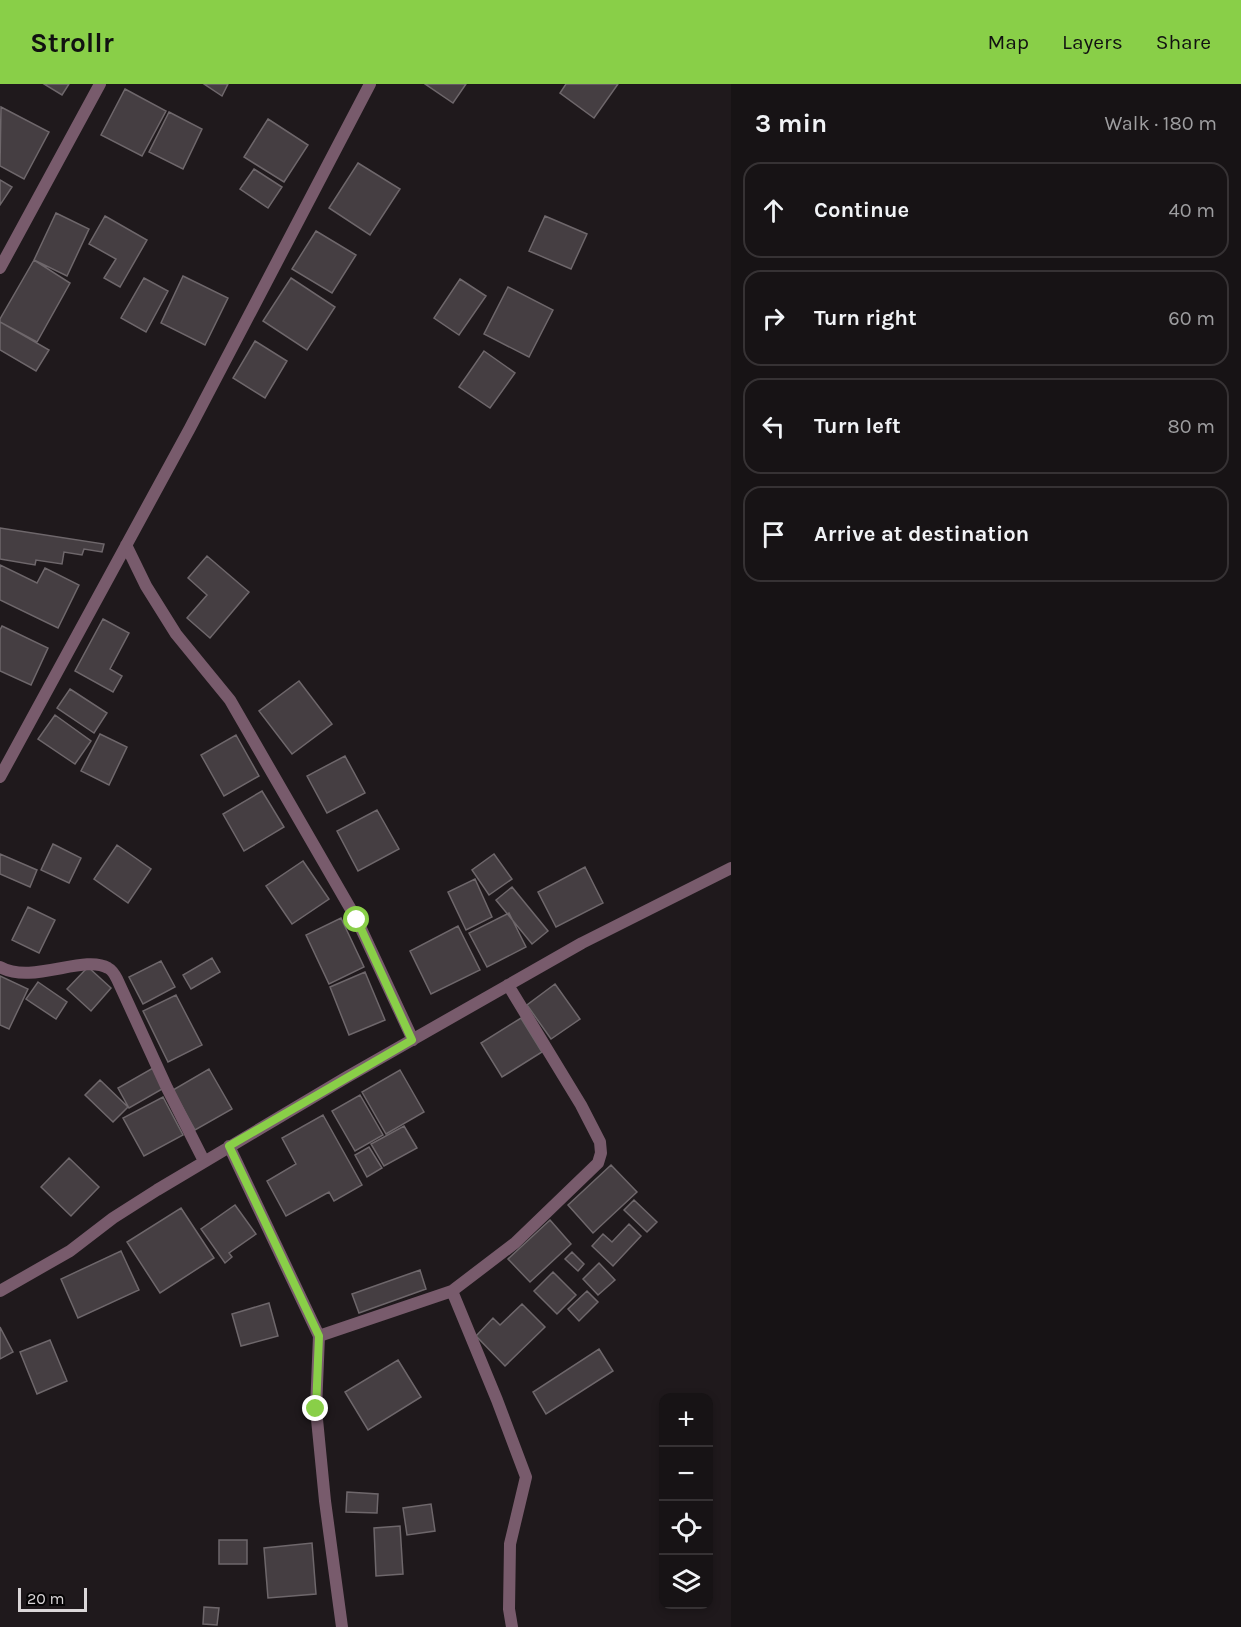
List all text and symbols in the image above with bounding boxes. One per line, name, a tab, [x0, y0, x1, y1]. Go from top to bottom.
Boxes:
text: Strollr	[30, 26, 114, 59]
text: Map	[987, 30, 1029, 54]
text: Layers	[1062, 30, 1123, 54]
text: Share	[1156, 30, 1211, 54]
text: 3 min	[755, 108, 827, 139]
text: Walk · 180 m	[1105, 112, 1217, 135]
icon: ahead	[757, 194, 790, 227]
text: Continue	[814, 197, 909, 223]
text: 40 m	[1169, 199, 1215, 222]
icon: right	[757, 302, 790, 335]
text: Turn right	[814, 305, 917, 331]
text: 60 m	[1168, 307, 1215, 330]
icon: left	[757, 410, 790, 443]
text: Turn left	[814, 413, 901, 439]
text: 80 m	[1167, 415, 1215, 438]
icon: arrive	[757, 518, 790, 551]
text: Arrive at destination	[814, 521, 1029, 547]
route start	[343, 906, 369, 932]
map controls	[659, 1393, 713, 1609]
button: +	[659, 1393, 713, 1447]
route end	[302, 1395, 328, 1421]
button: −	[659, 1447, 713, 1501]
button: locate	[659, 1501, 713, 1555]
button: layers	[659, 1555, 713, 1609]
scale bar	[18, 1585, 87, 1612]
text: 20 m	[27, 1589, 65, 1608]

